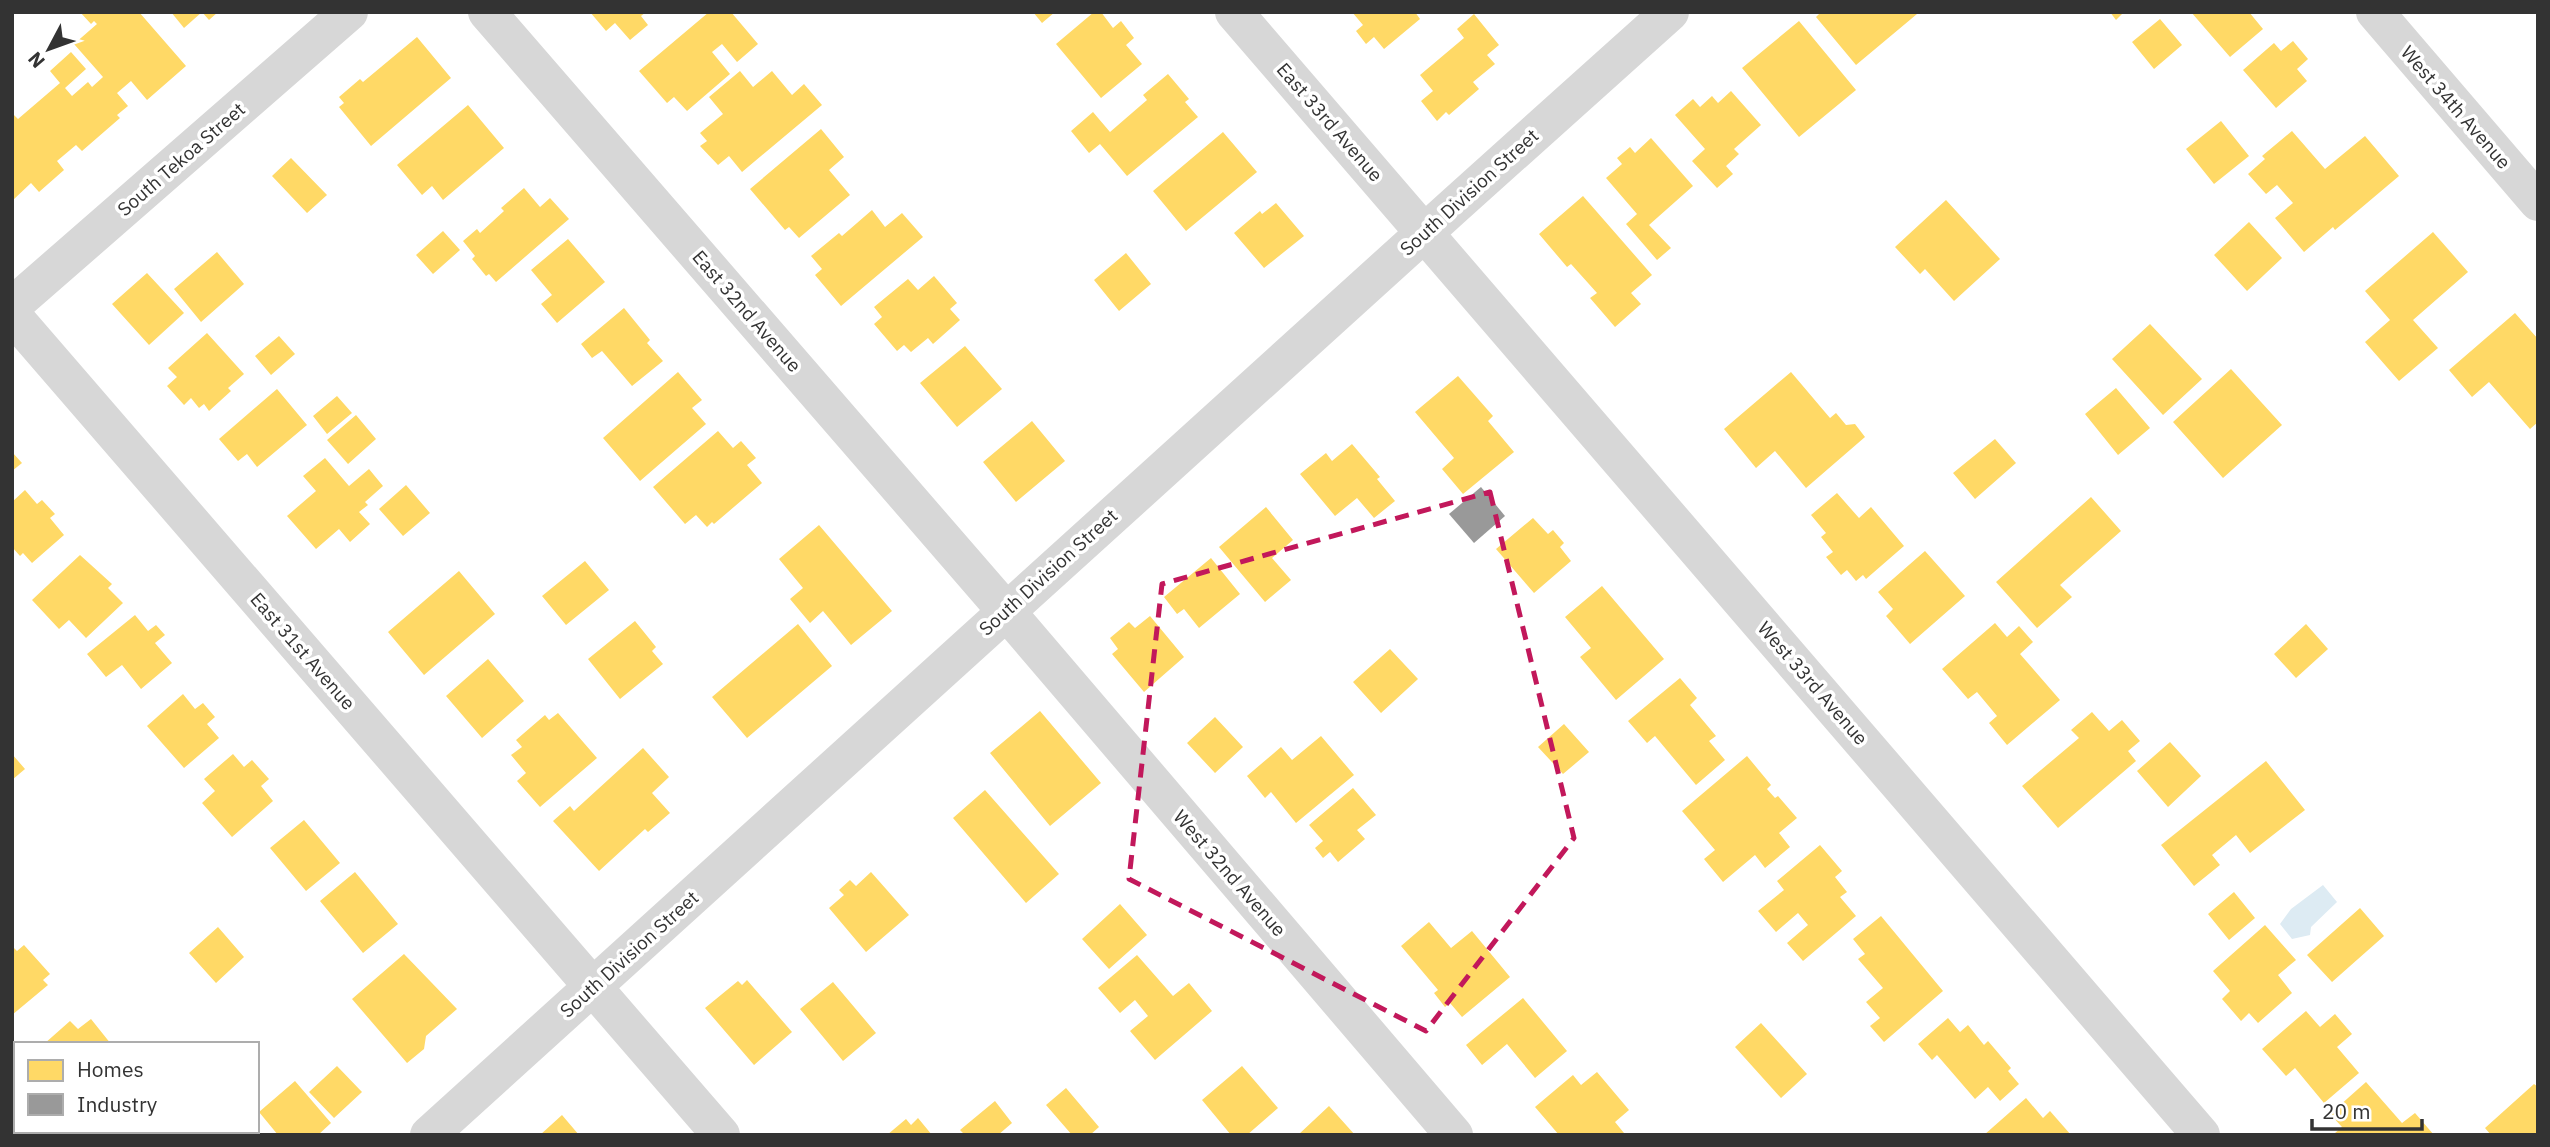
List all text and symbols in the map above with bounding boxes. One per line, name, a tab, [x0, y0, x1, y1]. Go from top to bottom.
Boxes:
north arrow	[14, 14, 84, 84]
street label: West 34th Avenue	[2396, 40, 2516, 174]
text: N	[23, 47, 50, 73]
street label: East 33rd Avenue	[1272, 57, 1388, 187]
street label: South Tekoa Street	[112, 97, 250, 221]
street label: South Division Street	[1395, 124, 1543, 260]
street label: East 32nd Avenue	[687, 245, 807, 377]
street label: South Division Street	[974, 504, 1122, 640]
street label: East 31st Avenue	[245, 587, 361, 715]
street label: West 33rd Avenue	[1753, 616, 1873, 750]
street label: West 32nd Avenue	[1168, 805, 1292, 941]
street label: South Division Street	[555, 886, 703, 1022]
legend	[14, 1042, 259, 1133]
text: Homes	[77, 1055, 144, 1083]
scale bar	[2312, 1088, 2422, 1132]
text: Industry	[77, 1090, 158, 1118]
text: 20 m	[2322, 1097, 2371, 1125]

